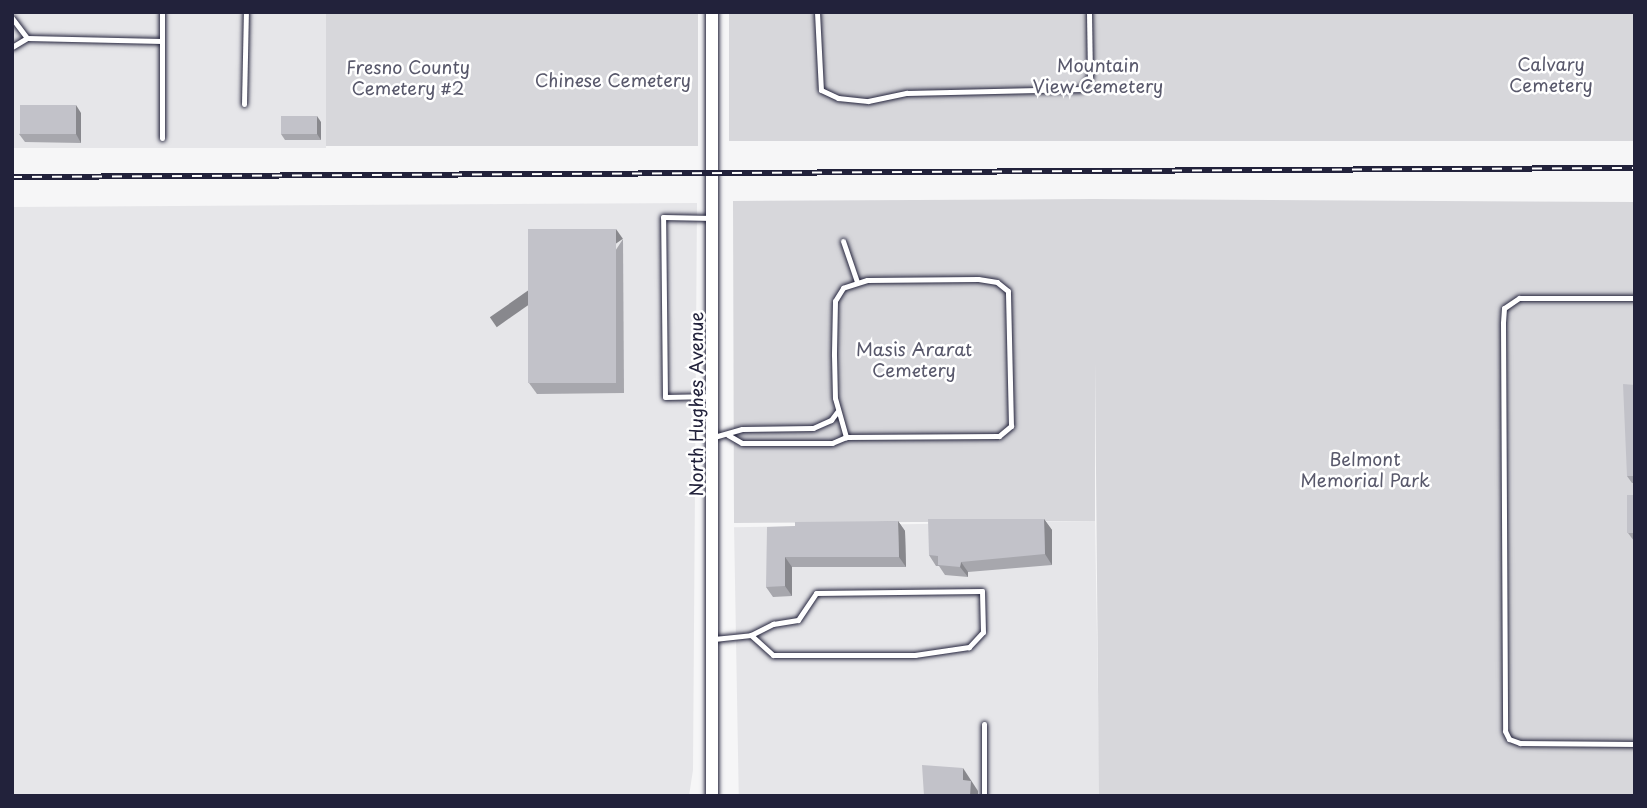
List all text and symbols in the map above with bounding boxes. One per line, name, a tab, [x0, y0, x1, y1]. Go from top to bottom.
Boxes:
park label: Calvary Cemetery	[1509, 54, 1593, 96]
park label: Mountain View Cemetery	[1033, 55, 1163, 98]
park label: Fresno County Cemetery #2	[346, 57, 470, 100]
park label: Chinese Cemetery	[534, 69, 692, 91]
street label: North Hughes Avenue	[685, 311, 707, 497]
park label: Masis Ararat Cemetery	[856, 339, 972, 382]
park label: Belmont Memorial Park	[1300, 449, 1430, 491]

